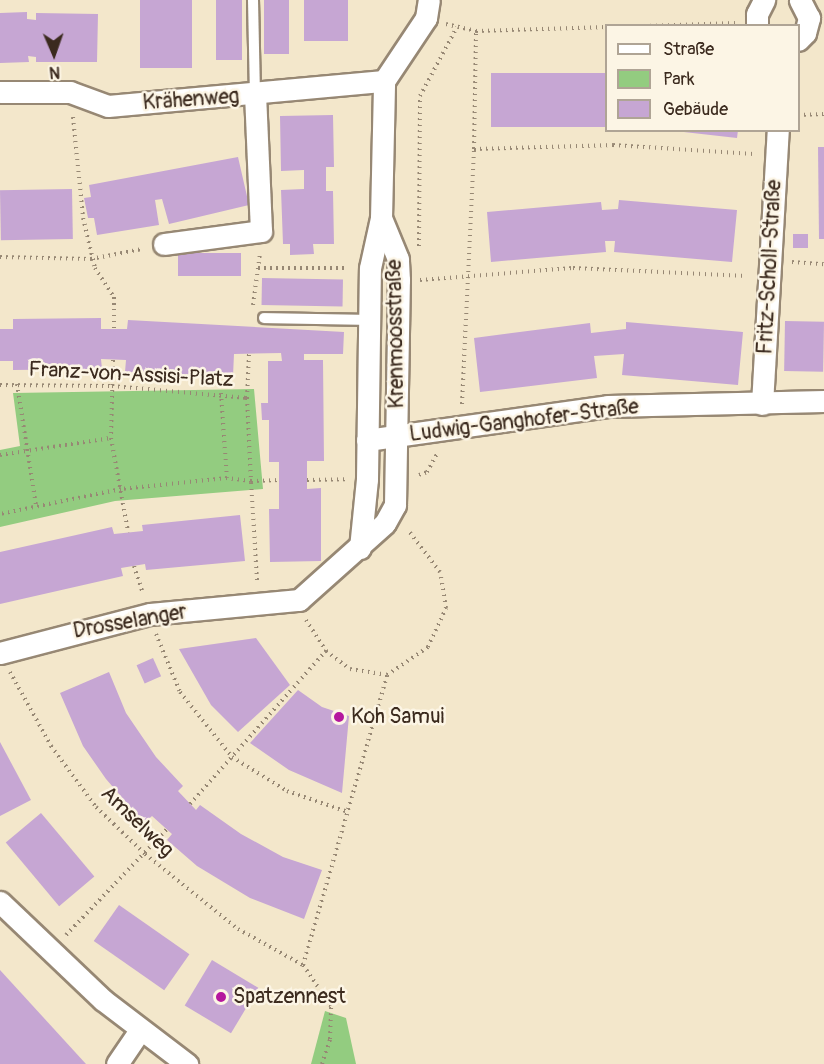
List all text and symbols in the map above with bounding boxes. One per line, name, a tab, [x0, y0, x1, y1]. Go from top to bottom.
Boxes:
north arrow	[24, 24, 84, 84]
legend	[605, 24, 800, 132]
text: Straße	[663, 38, 714, 61]
text: N	[49, 62, 60, 82]
text: Park	[663, 68, 695, 91]
street label: Krähenweg	[142, 84, 240, 116]
text: Gebäude	[663, 98, 728, 121]
street label: Fritz-Scholl-Straße	[753, 179, 787, 355]
street label: Krenmoosstraße	[382, 259, 410, 409]
street label: Franz-von-Assisi-Platz	[28, 357, 234, 393]
street label: Ludwig-Ganghofer-Straße	[408, 394, 640, 448]
street label: Drosselanger	[71, 600, 189, 644]
place label: Koh Samui	[351, 704, 444, 730]
marker: Koh Samui	[332, 710, 346, 724]
street label: Amselweg	[95, 781, 179, 863]
place label: Spatzennest	[233, 984, 346, 1010]
marker: Spatzennest	[214, 990, 228, 1004]

